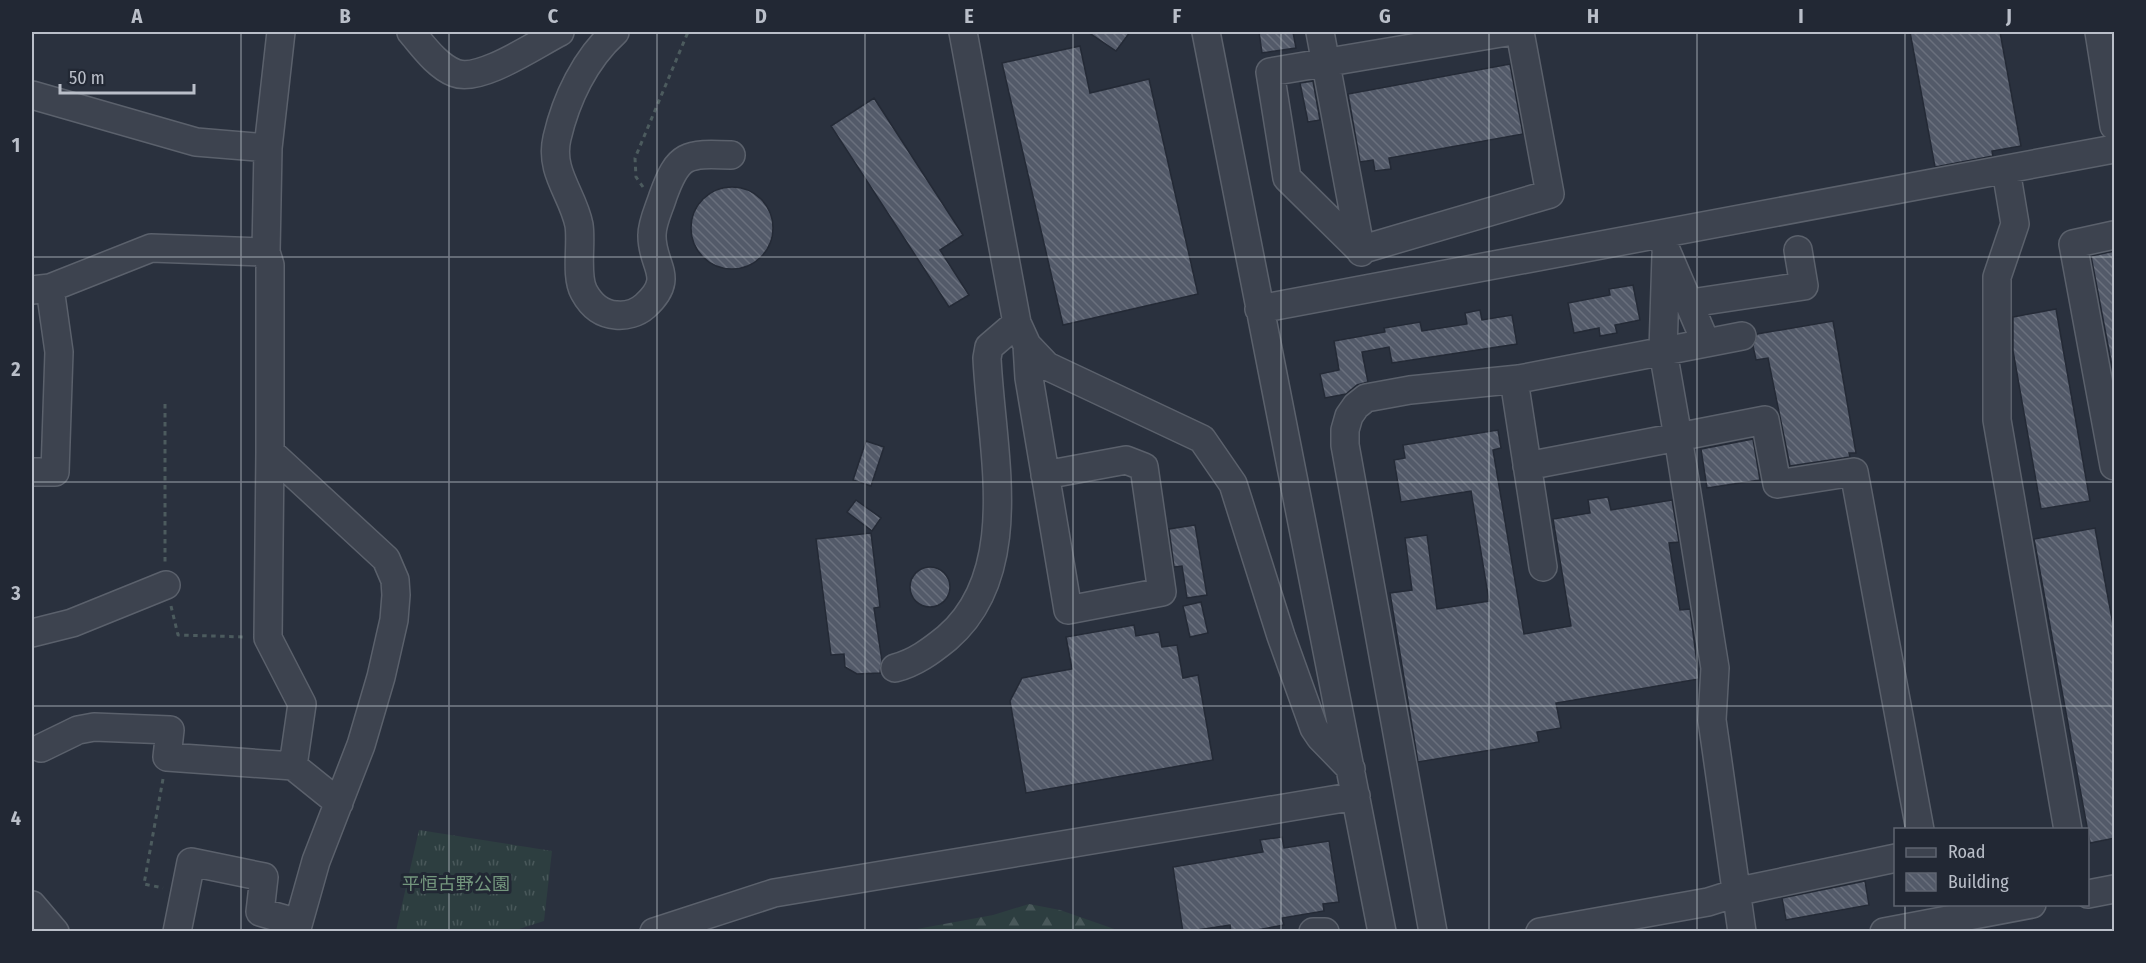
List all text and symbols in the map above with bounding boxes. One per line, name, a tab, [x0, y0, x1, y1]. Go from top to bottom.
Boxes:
text: A	[131, 4, 144, 28]
text: B	[339, 4, 351, 28]
text: C	[548, 4, 559, 28]
text: D	[755, 4, 767, 28]
text: E	[964, 4, 974, 28]
text: F	[1173, 4, 1182, 28]
text: G	[1379, 4, 1391, 28]
text: H	[1587, 4, 1599, 28]
text: I	[1798, 4, 1804, 28]
text: J	[2005, 4, 2012, 28]
scale bar	[60, 57, 194, 95]
text: 50 m	[69, 67, 105, 89]
text: 1	[12, 133, 20, 157]
text: 2	[10, 357, 21, 381]
text: 3	[10, 581, 21, 605]
text: 4	[11, 806, 21, 830]
legend	[1894, 828, 2089, 906]
text: Road	[1948, 841, 1985, 863]
text: Building	[1948, 871, 2009, 893]
park label: 平恒古野公園	[402, 873, 510, 895]

